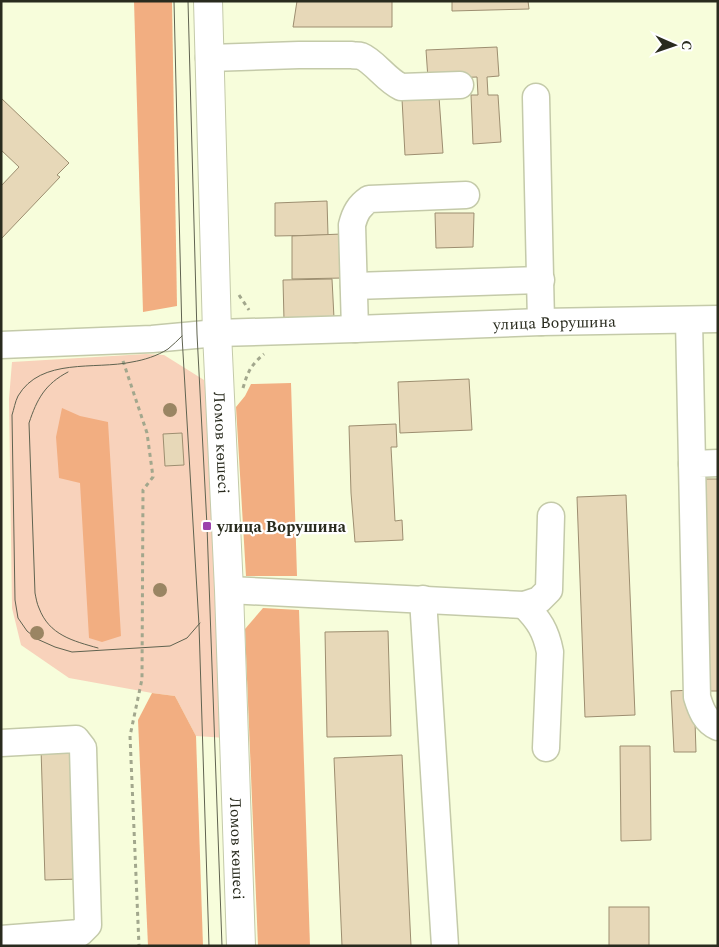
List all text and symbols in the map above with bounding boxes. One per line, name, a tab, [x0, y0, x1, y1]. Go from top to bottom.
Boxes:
north arrow	[649, 20, 699, 70]
text: С	[676, 40, 697, 51]
street label: улица Ворушина	[491, 310, 616, 337]
street label: Ломов көшесі	[207, 391, 236, 495]
place label: улица Ворушина	[216, 515, 347, 539]
marker: улица Ворушина	[201, 520, 213, 532]
street label: Ломов көшесі	[223, 797, 250, 900]

